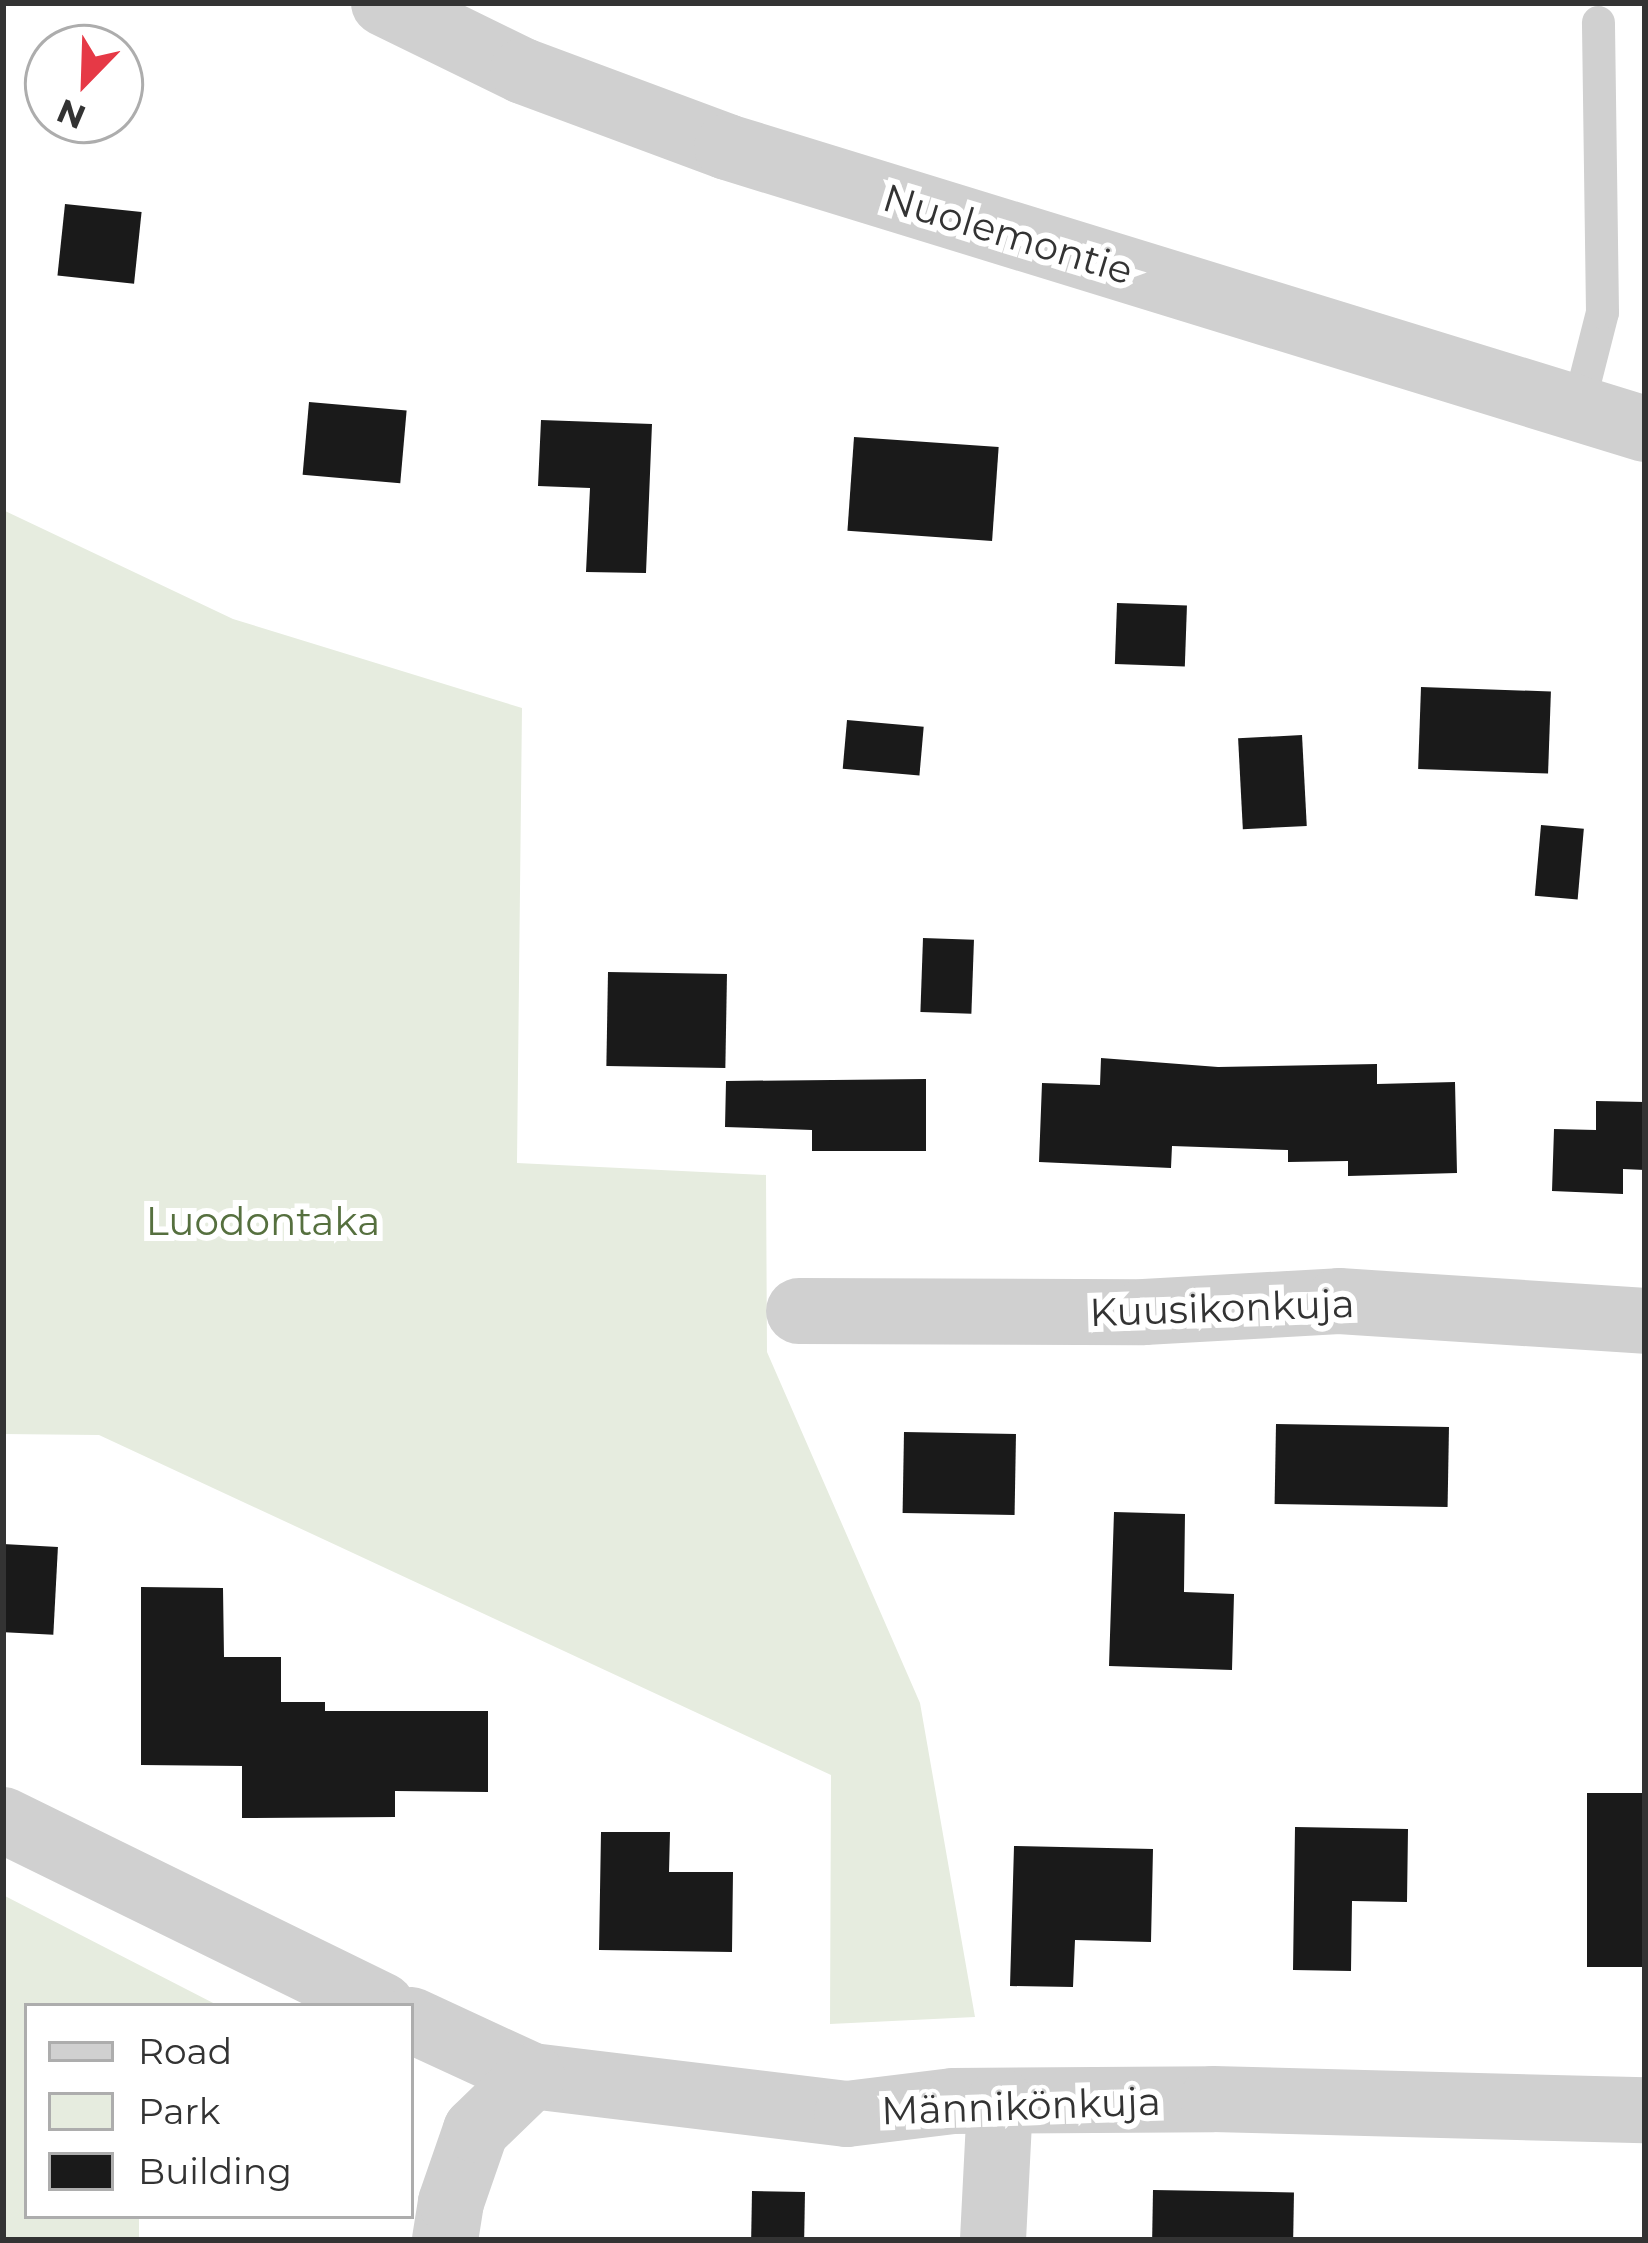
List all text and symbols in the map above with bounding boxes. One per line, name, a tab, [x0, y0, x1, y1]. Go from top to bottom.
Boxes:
north arrow	[24, 24, 144, 144]
text: N	[51, 91, 91, 138]
street label: Nuolemontie	[878, 174, 1138, 294]
park label: Luodontaka	[146, 1198, 380, 1244]
street label: Kuusikonkuja	[1089, 1280, 1355, 1336]
legend	[24, 2003, 414, 2219]
text: Road	[138, 2029, 232, 2073]
street label: Männikönkuja	[880, 2078, 1162, 2134]
text: Park	[138, 2089, 220, 2133]
text: Building	[138, 2149, 292, 2193]

